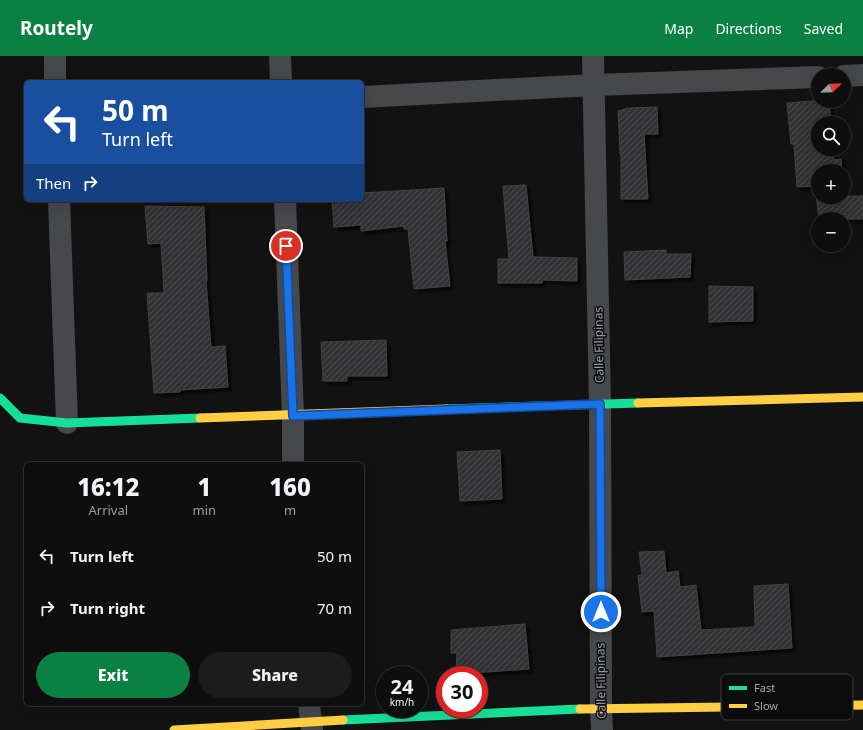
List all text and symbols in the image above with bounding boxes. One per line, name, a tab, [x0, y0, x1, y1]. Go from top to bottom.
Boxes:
text: Routely	[20, 15, 93, 41]
text: Map	[664, 19, 693, 38]
text: Directions	[715, 19, 782, 38]
text: Saved	[804, 19, 843, 38]
north arrow	[811, 68, 851, 108]
map controls	[811, 68, 851, 252]
text: 50 m	[102, 91, 169, 129]
icon: left	[36, 96, 88, 148]
button: search	[811, 116, 851, 156]
text: Turn left	[102, 127, 173, 151]
button: +	[811, 164, 851, 204]
icon: right	[79, 172, 101, 194]
text: Then	[36, 173, 71, 193]
button: −	[811, 212, 851, 252]
pin	[269, 229, 303, 263]
icon: arrive	[275, 235, 297, 257]
street label: Calle Filipinas	[589, 306, 608, 383]
text: 16:12	[77, 470, 139, 503]
text: 1	[197, 470, 211, 503]
text: 160	[269, 470, 311, 503]
text: Arrival	[88, 501, 128, 519]
text: min	[193, 501, 216, 519]
text: m	[284, 501, 296, 519]
icon: left	[36, 545, 58, 567]
text: Turn left	[70, 546, 134, 566]
text: 50 m	[317, 546, 352, 566]
position arrow	[580, 591, 622, 633]
icon: right	[36, 597, 58, 619]
text: Turn right	[70, 598, 145, 618]
text: 70 m	[317, 598, 352, 618]
street label: Calle Filipinas	[591, 642, 610, 719]
button: Exit	[36, 652, 190, 698]
button: Share	[198, 652, 352, 698]
speed limit sign: 30	[436, 666, 488, 718]
text: 24	[391, 673, 413, 700]
legend	[721, 674, 853, 720]
text: Fast	[754, 680, 775, 695]
text: km/h	[390, 695, 414, 709]
text: Slow	[754, 698, 778, 713]

